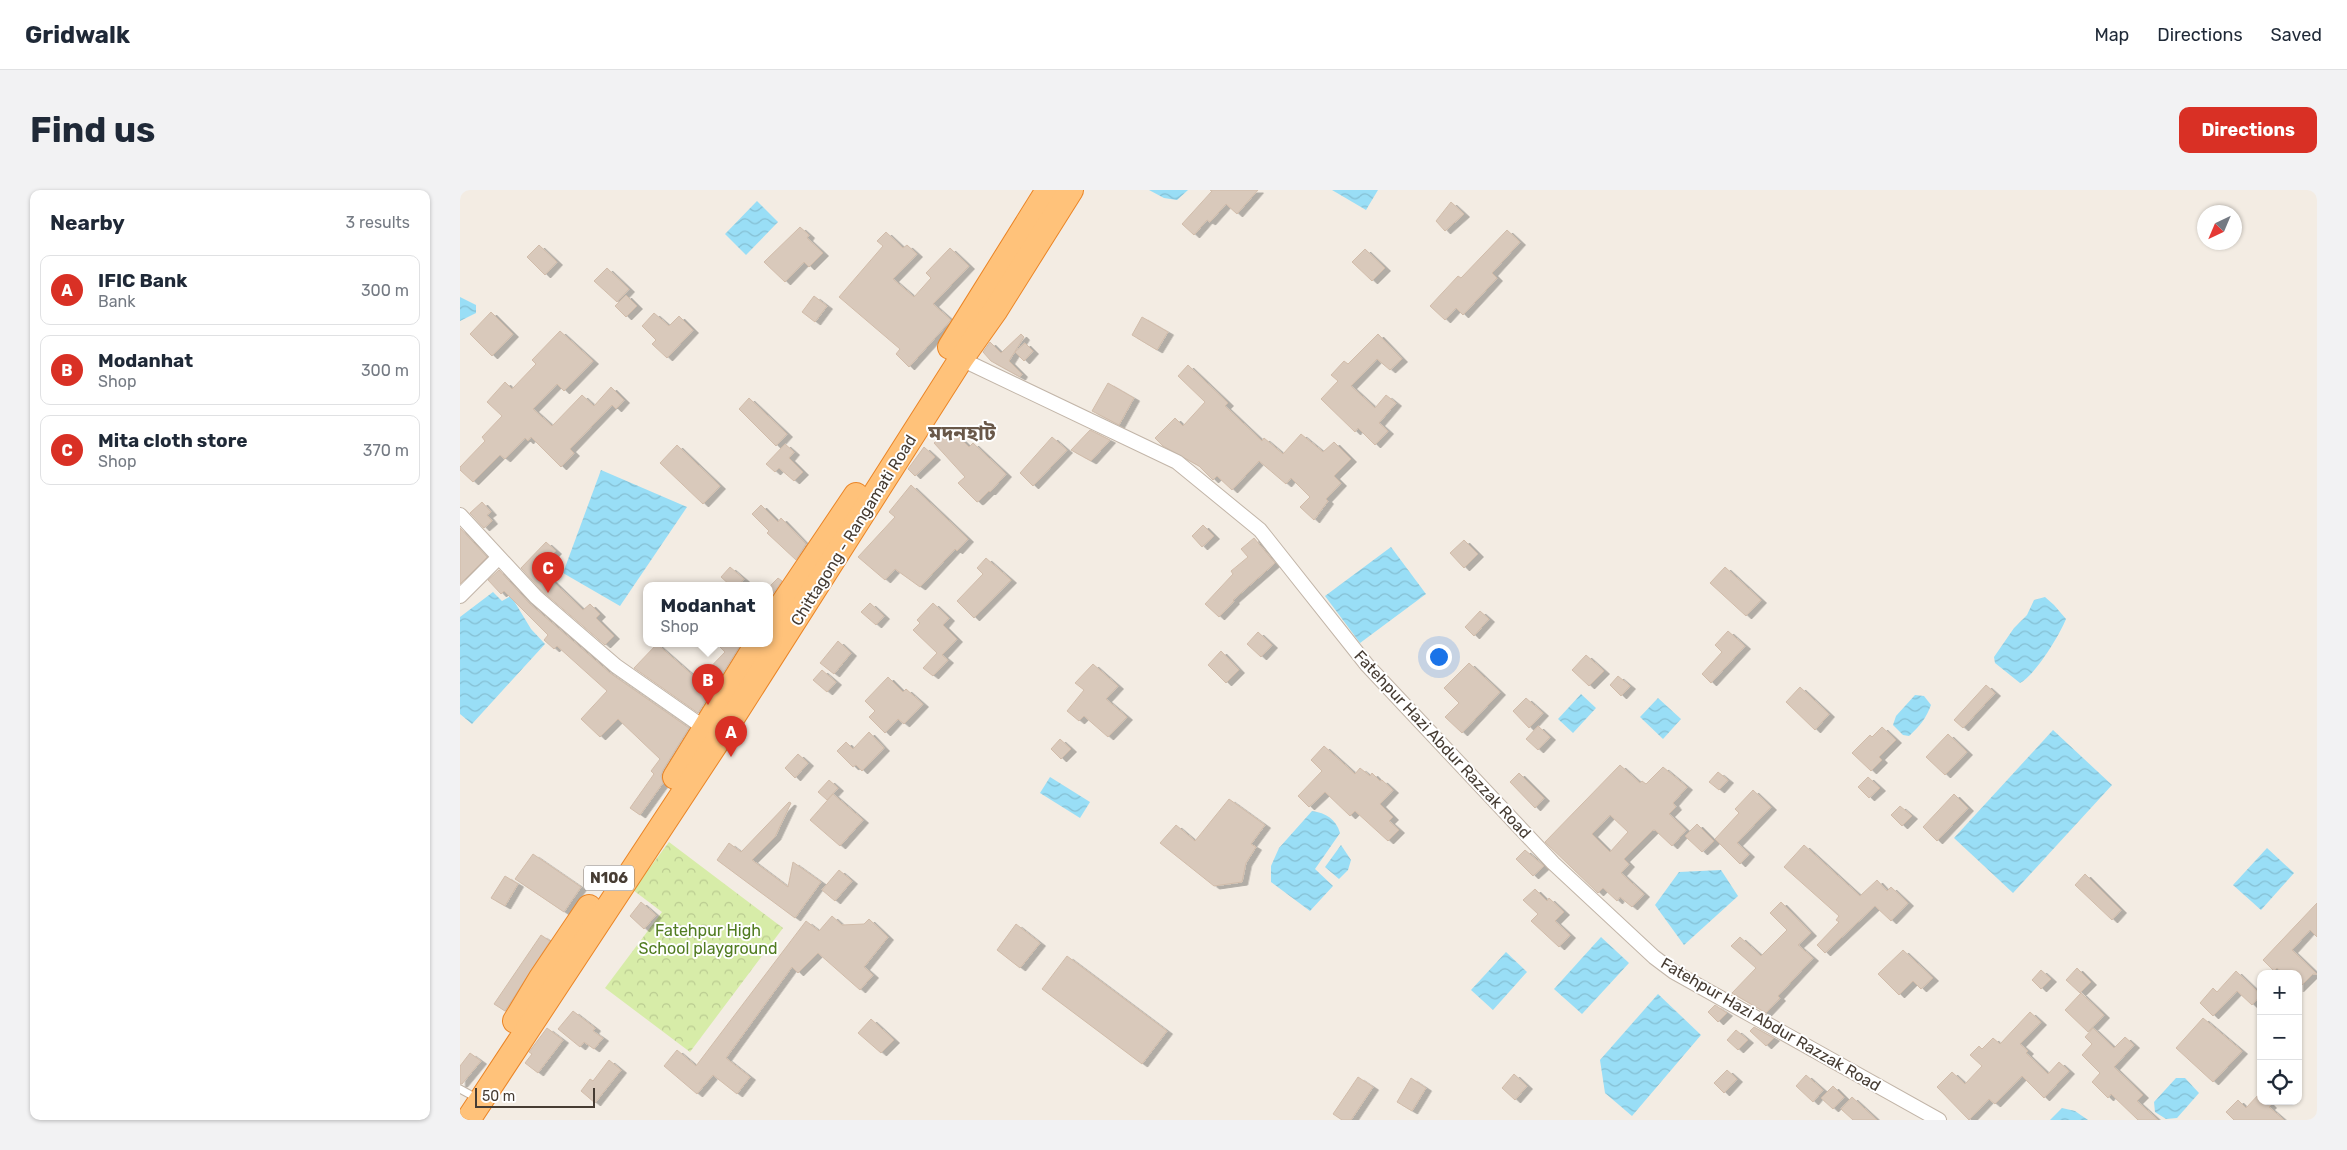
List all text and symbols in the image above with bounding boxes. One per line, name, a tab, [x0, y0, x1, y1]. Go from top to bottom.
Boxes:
text: Gridwalk	[25, 21, 130, 49]
text: Map	[2094, 24, 2129, 46]
text: Directions	[2157, 24, 2243, 46]
text: Saved	[2271, 24, 2322, 46]
button: Directions	[2179, 107, 2317, 153]
text: Find us	[30, 109, 155, 151]
north arrow	[2197, 205, 2242, 250]
text: Nearby	[50, 210, 125, 235]
text: 3 results	[345, 213, 410, 232]
text: IFIC Bank	[98, 269, 187, 292]
text: A	[61, 281, 73, 300]
text: 300 m	[361, 281, 409, 300]
text: Bank	[98, 292, 135, 311]
text: Modanhat	[98, 349, 193, 372]
text: B	[61, 361, 73, 380]
text: 300 m	[361, 361, 409, 380]
text: Shop	[98, 372, 136, 391]
district label: মদনহাট	[927, 420, 996, 445]
text: Mita cloth store	[98, 429, 248, 452]
street label: Chittagong - Rangamati Road	[787, 431, 920, 629]
text: C	[61, 441, 73, 460]
text: 370 m	[363, 441, 409, 460]
text: Shop	[98, 452, 136, 471]
pin: C	[532, 552, 564, 593]
popup	[643, 582, 773, 647]
text: Modanhat	[660, 594, 756, 617]
text: Shop	[660, 617, 699, 636]
your location	[1426, 644, 1452, 670]
street label: Fatehpur Hazi Abdur Razzak Road	[1350, 646, 1535, 842]
pin: B	[692, 664, 724, 705]
pin: A	[715, 716, 747, 757]
road number: N106	[584, 866, 634, 890]
park label: Fatehpur High School playground	[639, 921, 777, 958]
street label: Fatehpur Hazi Abdur Razzak Road	[1657, 954, 1884, 1095]
map controls	[2257, 970, 2302, 1105]
button: +	[2257, 970, 2302, 1015]
button: −	[2257, 1015, 2302, 1060]
button: locate	[2257, 1060, 2302, 1105]
scale bar	[475, 1085, 595, 1108]
text: 50 m	[482, 1088, 515, 1105]

